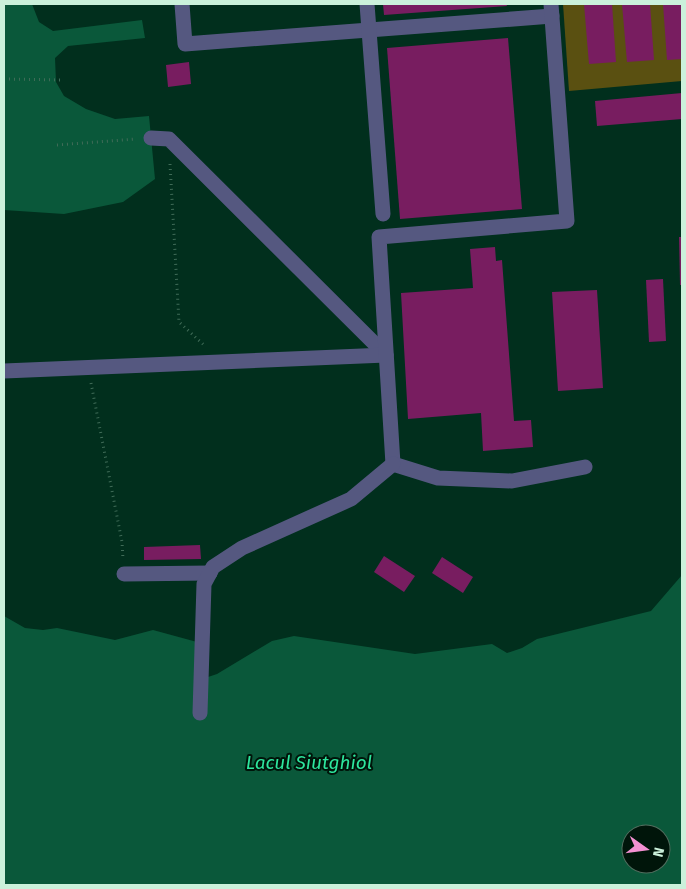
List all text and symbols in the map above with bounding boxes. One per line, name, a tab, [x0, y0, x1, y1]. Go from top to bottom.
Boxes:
water label: Lacul Siutghiol	[246, 751, 372, 774]
north arrow	[621, 824, 671, 874]
text: N	[649, 845, 668, 859]

